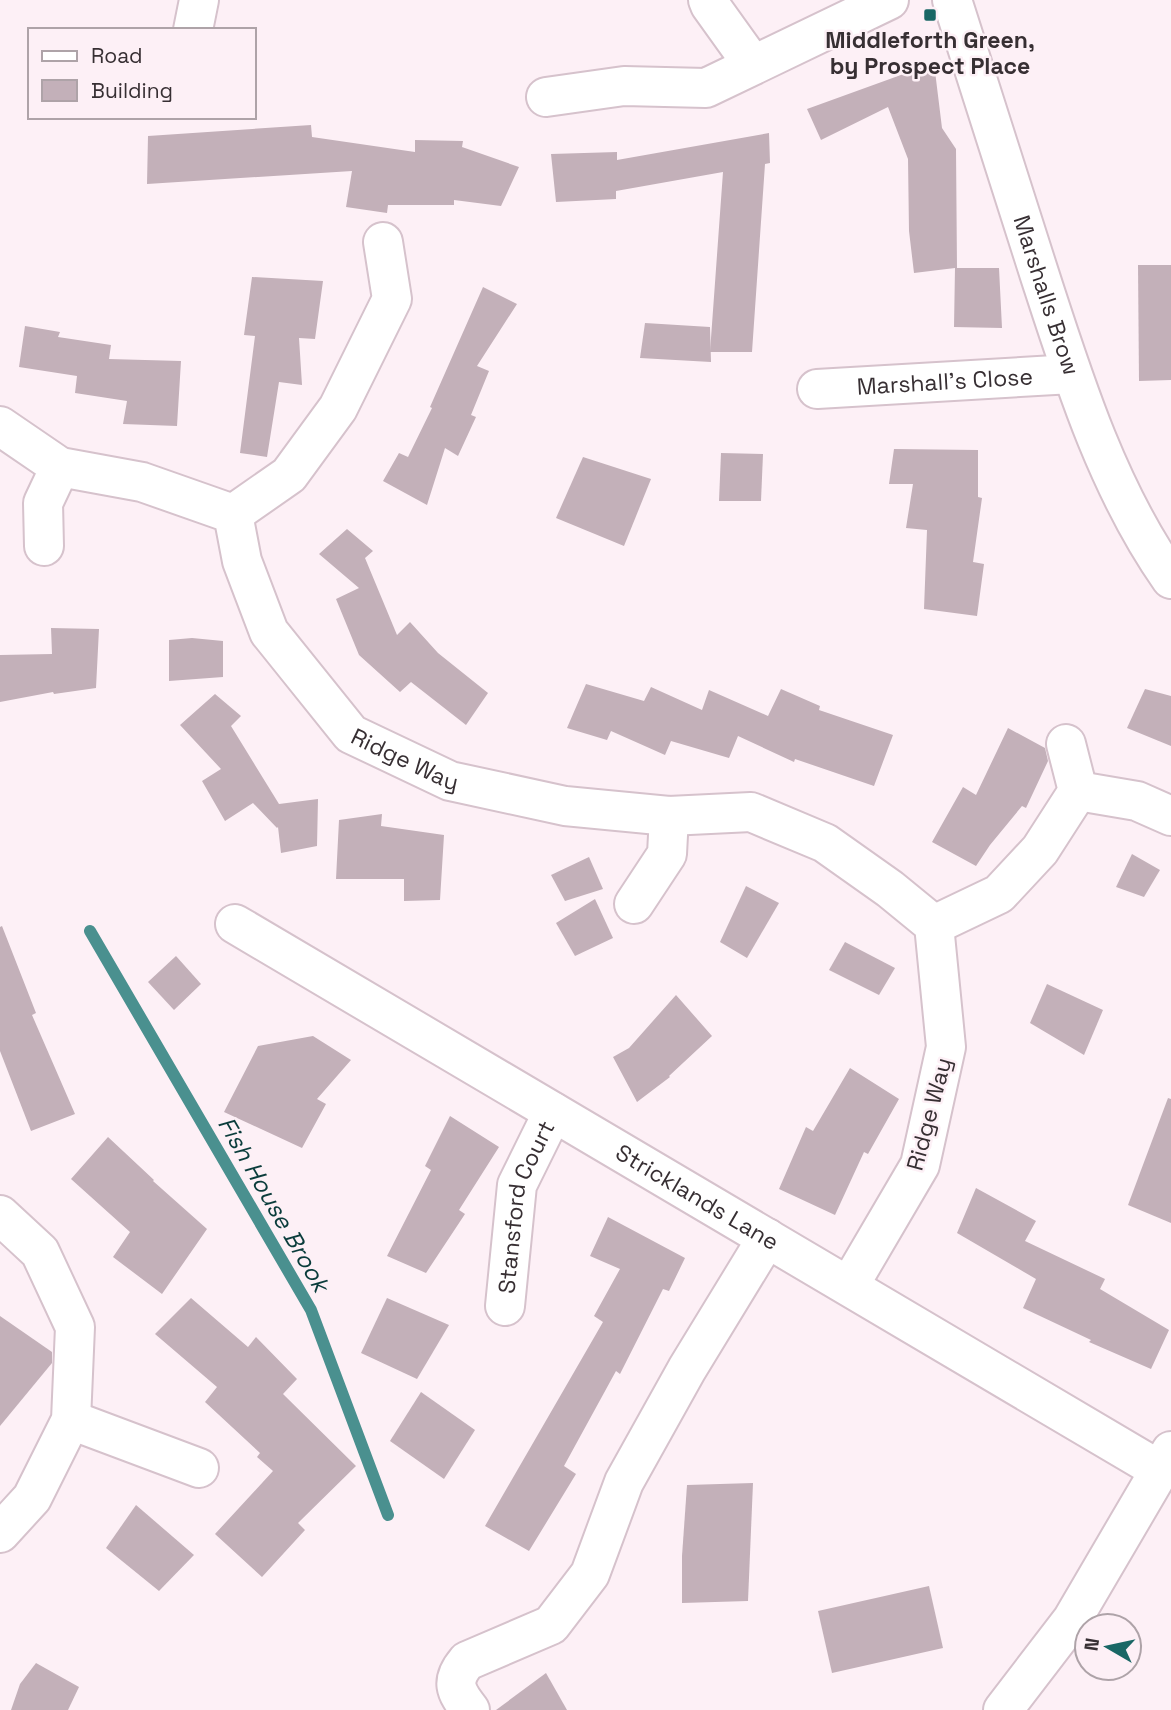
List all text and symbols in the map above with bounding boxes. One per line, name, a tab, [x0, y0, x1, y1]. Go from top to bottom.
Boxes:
marker: Middleforth Green, by Prospect Place	[922, 7, 938, 23]
place label: Middleforth Green, by Prospect Place	[825, 25, 1035, 81]
legend	[28, 28, 256, 119]
text: Road	[91, 42, 143, 69]
text: Building	[91, 77, 173, 104]
street label: Marshalls Brow	[1007, 212, 1087, 379]
street label: Marshall's Close	[856, 361, 1034, 402]
street label: Ridge Way	[346, 721, 461, 797]
street label: Ridge Way	[900, 1054, 958, 1174]
water label: Fish House Brook	[211, 1111, 338, 1300]
street label: Stansford Court	[491, 1116, 561, 1295]
street label: Stricklands Lane	[610, 1137, 784, 1257]
north arrow	[1073, 1612, 1143, 1682]
text: N	[1078, 1636, 1105, 1653]

